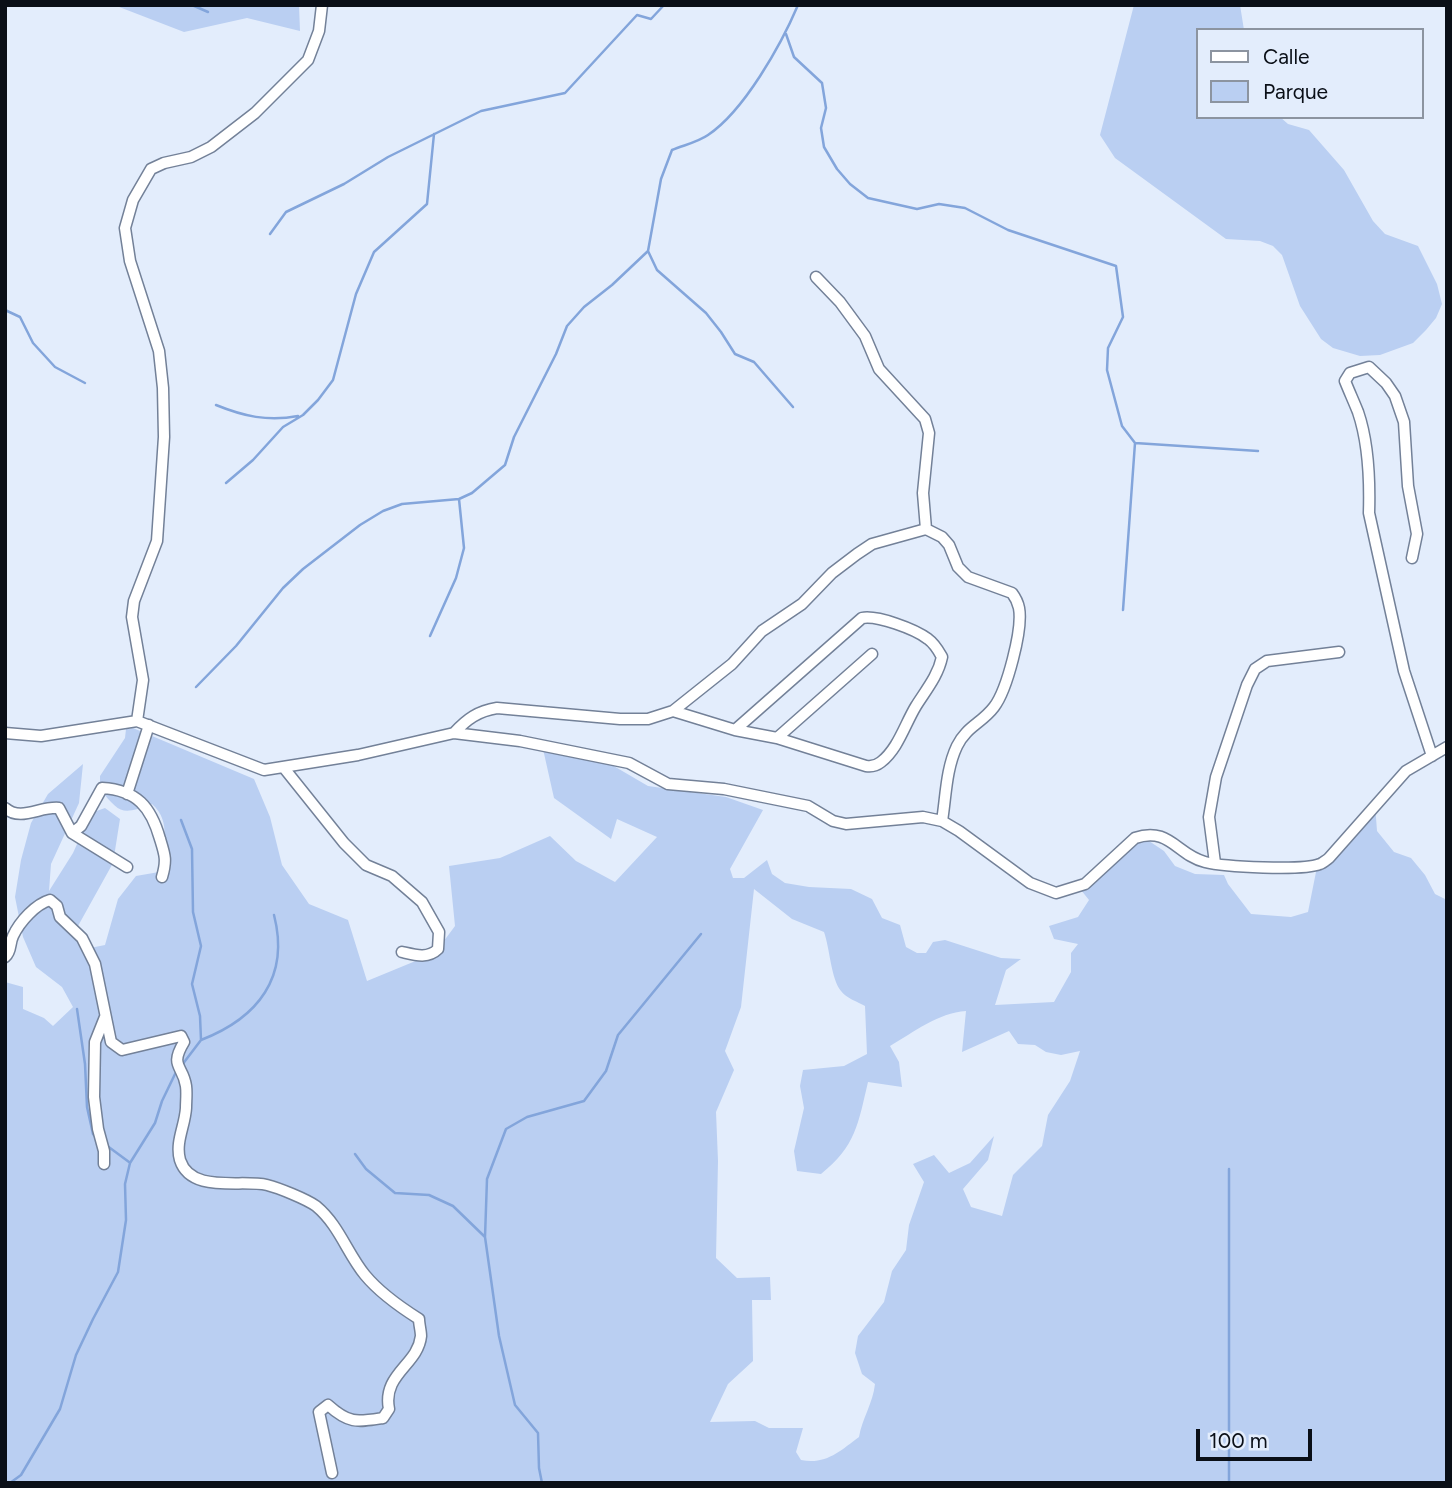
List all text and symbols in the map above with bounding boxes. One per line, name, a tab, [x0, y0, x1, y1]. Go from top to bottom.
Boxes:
legend	[1196, 28, 1424, 119]
text: Calle	[1263, 44, 1310, 69]
text: Parque	[1263, 79, 1328, 104]
scale bar	[1200, 1414, 1316, 1458]
text: 100 m	[1209, 1428, 1268, 1453]

